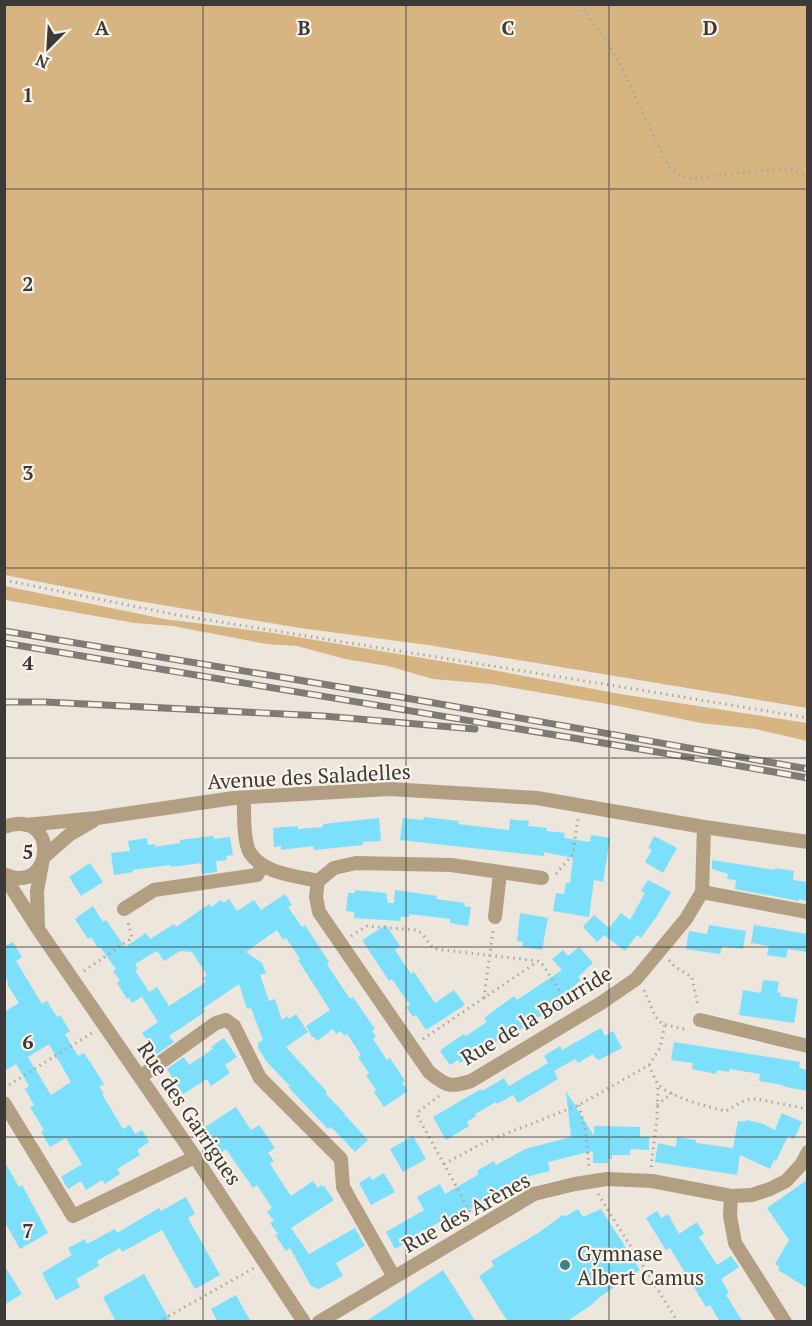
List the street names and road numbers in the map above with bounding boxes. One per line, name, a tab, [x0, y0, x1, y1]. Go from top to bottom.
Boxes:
street label: Avenue des Saladelles	[207, 757, 411, 795]
street label: Rue de la Bourride	[455, 959, 617, 1071]
street label: Rue des Garrigues	[131, 1036, 249, 1190]
street label: Rue des Arènes	[397, 1165, 535, 1259]

